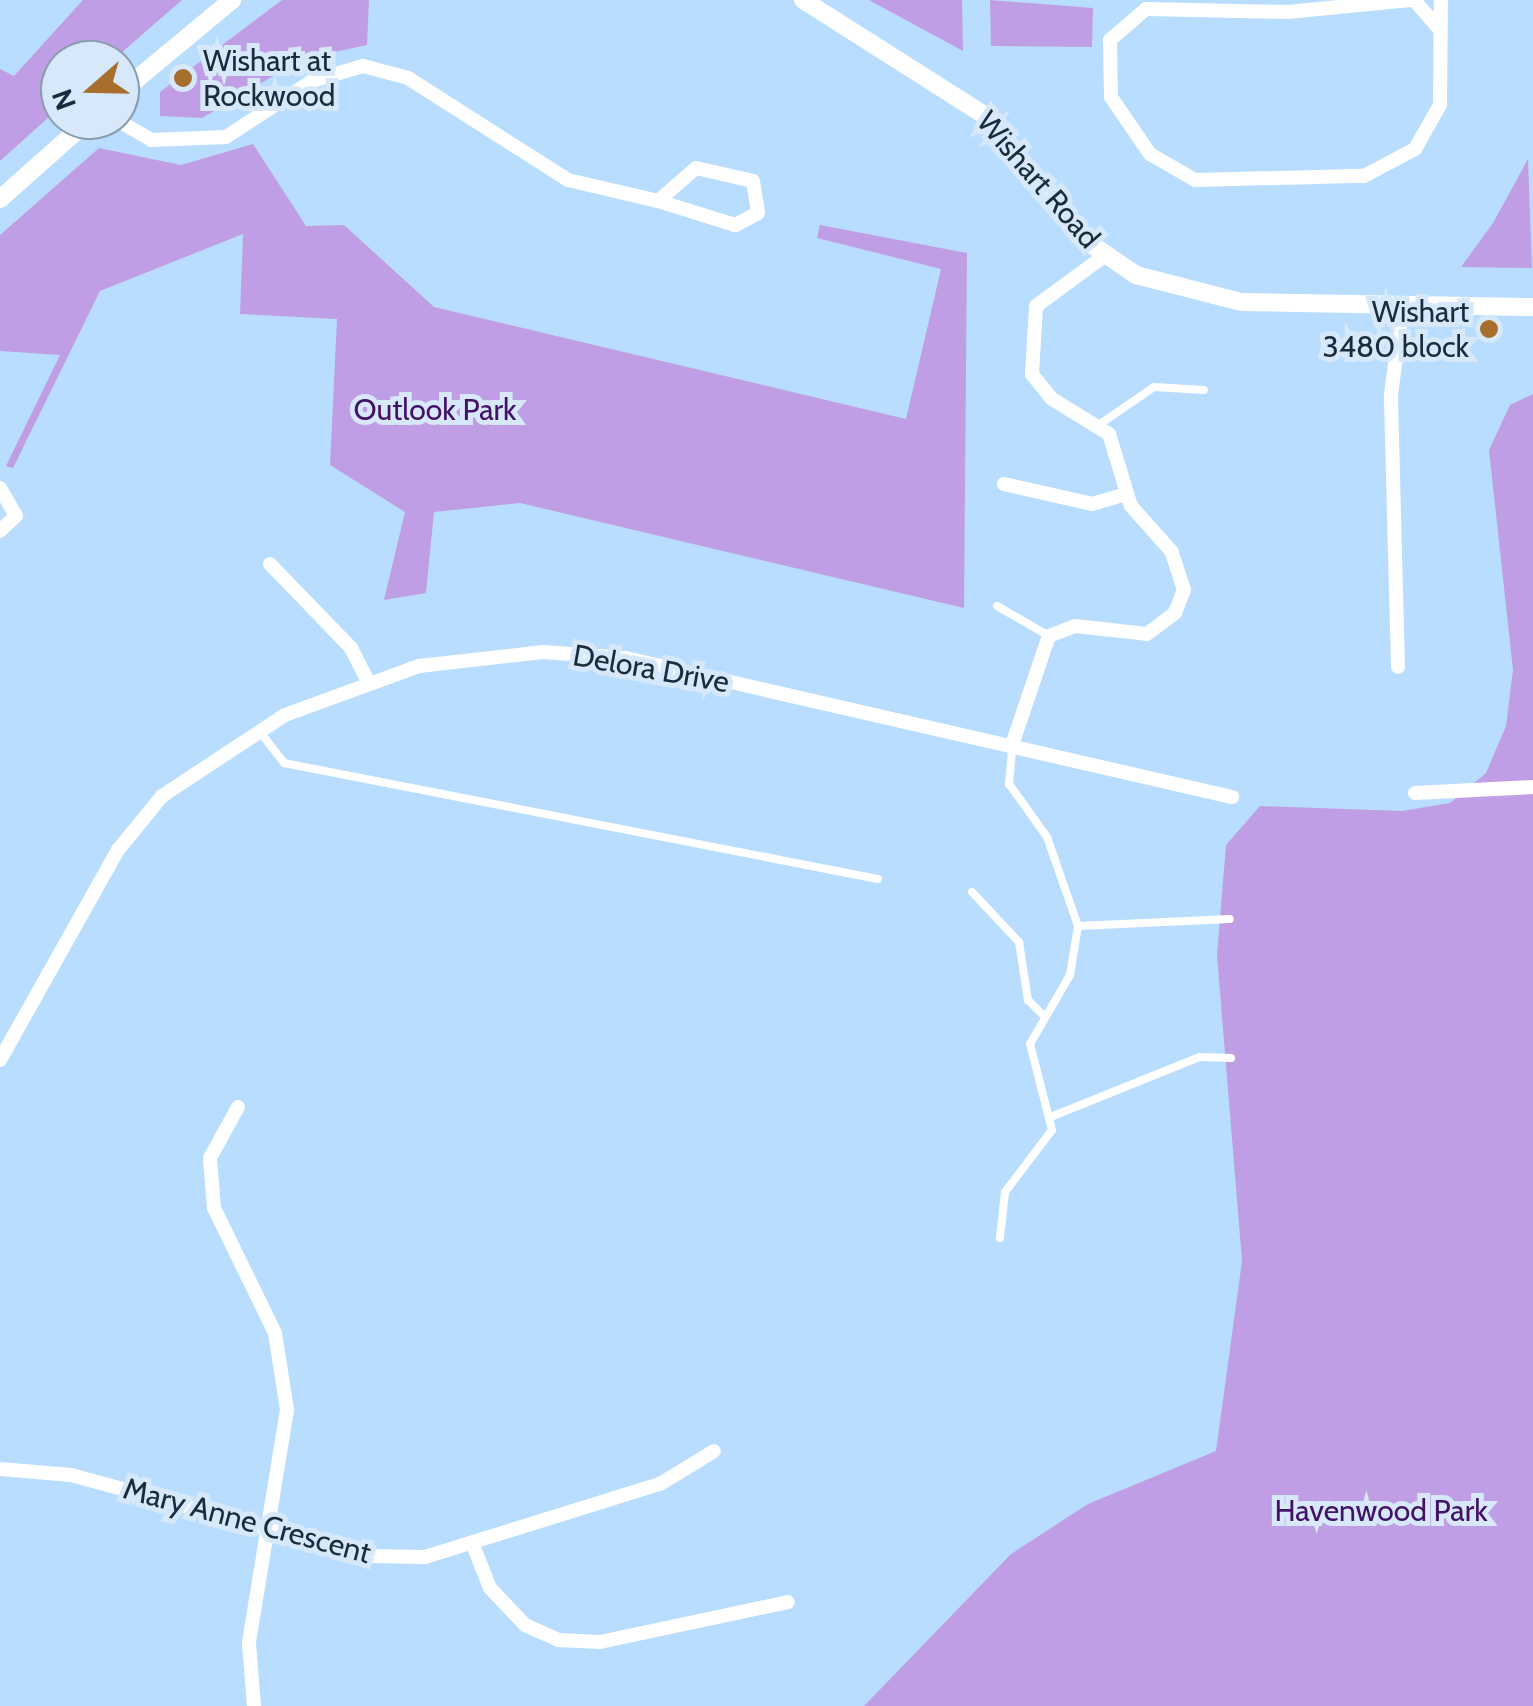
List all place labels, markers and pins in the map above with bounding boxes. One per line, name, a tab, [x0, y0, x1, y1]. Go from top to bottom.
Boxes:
place label: Wishart at Rockwood	[203, 43, 335, 114]
marker: Wishart at Rockwood	[172, 67, 194, 89]
place label: Wishart 3480 block	[1322, 294, 1469, 364]
marker: Wishart 3480 block	[1478, 318, 1500, 340]

